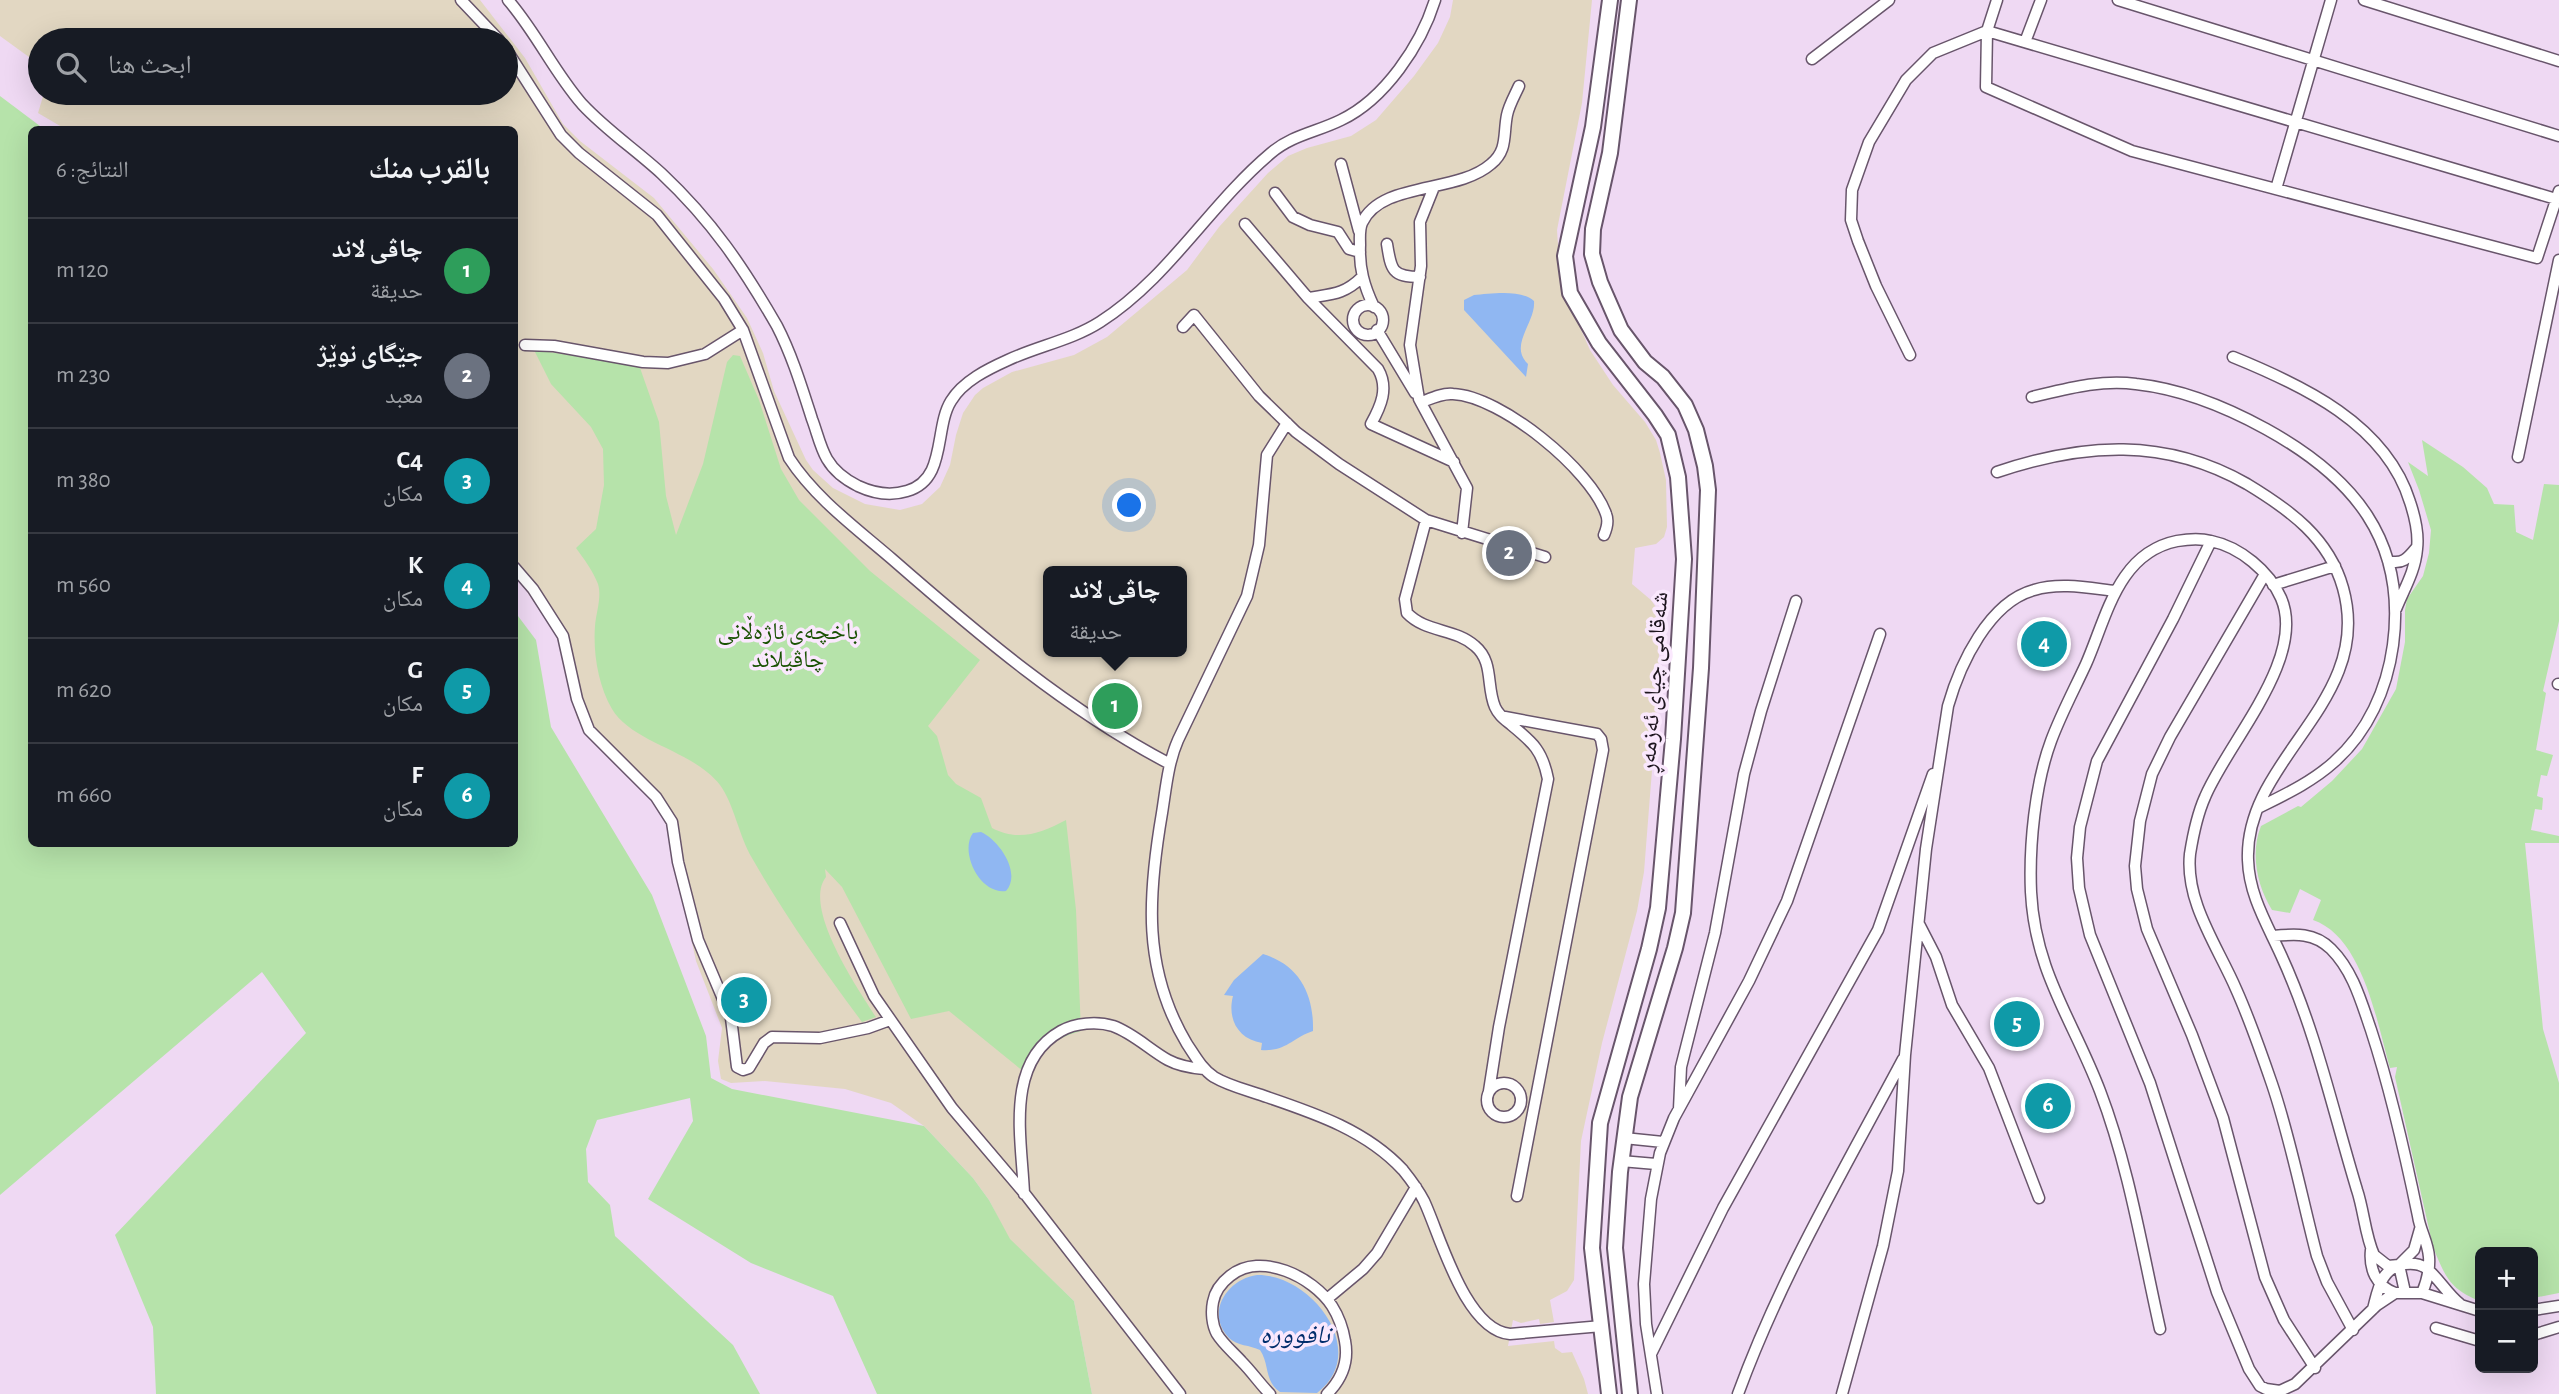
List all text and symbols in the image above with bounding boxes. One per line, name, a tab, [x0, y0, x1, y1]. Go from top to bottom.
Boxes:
search box	[28, 28, 518, 105]
icon: search	[52, 48, 90, 86]
text: ابحث هنا	[108, 52, 192, 78]
text: بالقرب منك	[368, 154, 490, 184]
text: النتائج: 6	[56, 159, 129, 182]
text: چاڤی لاند	[332, 236, 423, 262]
text: 120 m	[56, 259, 109, 282]
text: 1	[463, 259, 471, 282]
text: حديقة	[370, 280, 423, 303]
text: جێگای نوێژ	[318, 341, 423, 367]
text: 230 m	[56, 364, 110, 387]
text: 2	[462, 364, 472, 387]
text: معبد	[385, 385, 423, 408]
text: C4	[396, 447, 423, 473]
text: 380 m	[56, 469, 111, 492]
text: 3	[462, 469, 472, 492]
text: مكان	[383, 483, 423, 506]
your location	[1112, 488, 1146, 522]
pin: 2	[1486, 527, 1532, 579]
text: K	[408, 552, 423, 578]
popup	[1043, 566, 1187, 657]
text: 560 m	[56, 574, 111, 597]
text: 4	[461, 574, 473, 597]
text: چاڤی لاند	[1069, 577, 1161, 603]
text: مكان	[383, 588, 423, 611]
street label: شەقامی چیای ئەزمەڕ	[1636, 591, 1677, 774]
park label: باخچەی ئاژەڵانی چاڤیلاند	[718, 615, 858, 673]
pin: 4	[2021, 618, 2067, 670]
text: حديقة	[1069, 621, 1122, 644]
text: G	[407, 657, 423, 683]
text: 620 m	[56, 679, 112, 702]
text: 5	[462, 679, 472, 702]
pin: 1	[1092, 680, 1138, 732]
text: مكان	[383, 693, 423, 716]
text: F	[411, 762, 423, 788]
text: 660 m	[56, 784, 112, 807]
text: 6	[461, 784, 473, 807]
text: مكان	[383, 798, 423, 821]
pin: 3	[721, 974, 767, 1026]
pin: 5	[1994, 998, 2040, 1050]
pin: 6	[2025, 1080, 2071, 1132]
map controls	[2475, 1247, 2538, 1373]
button: +	[2475, 1247, 2538, 1310]
button: −	[2475, 1310, 2538, 1373]
water label: نافوورە	[1260, 1322, 1333, 1349]

